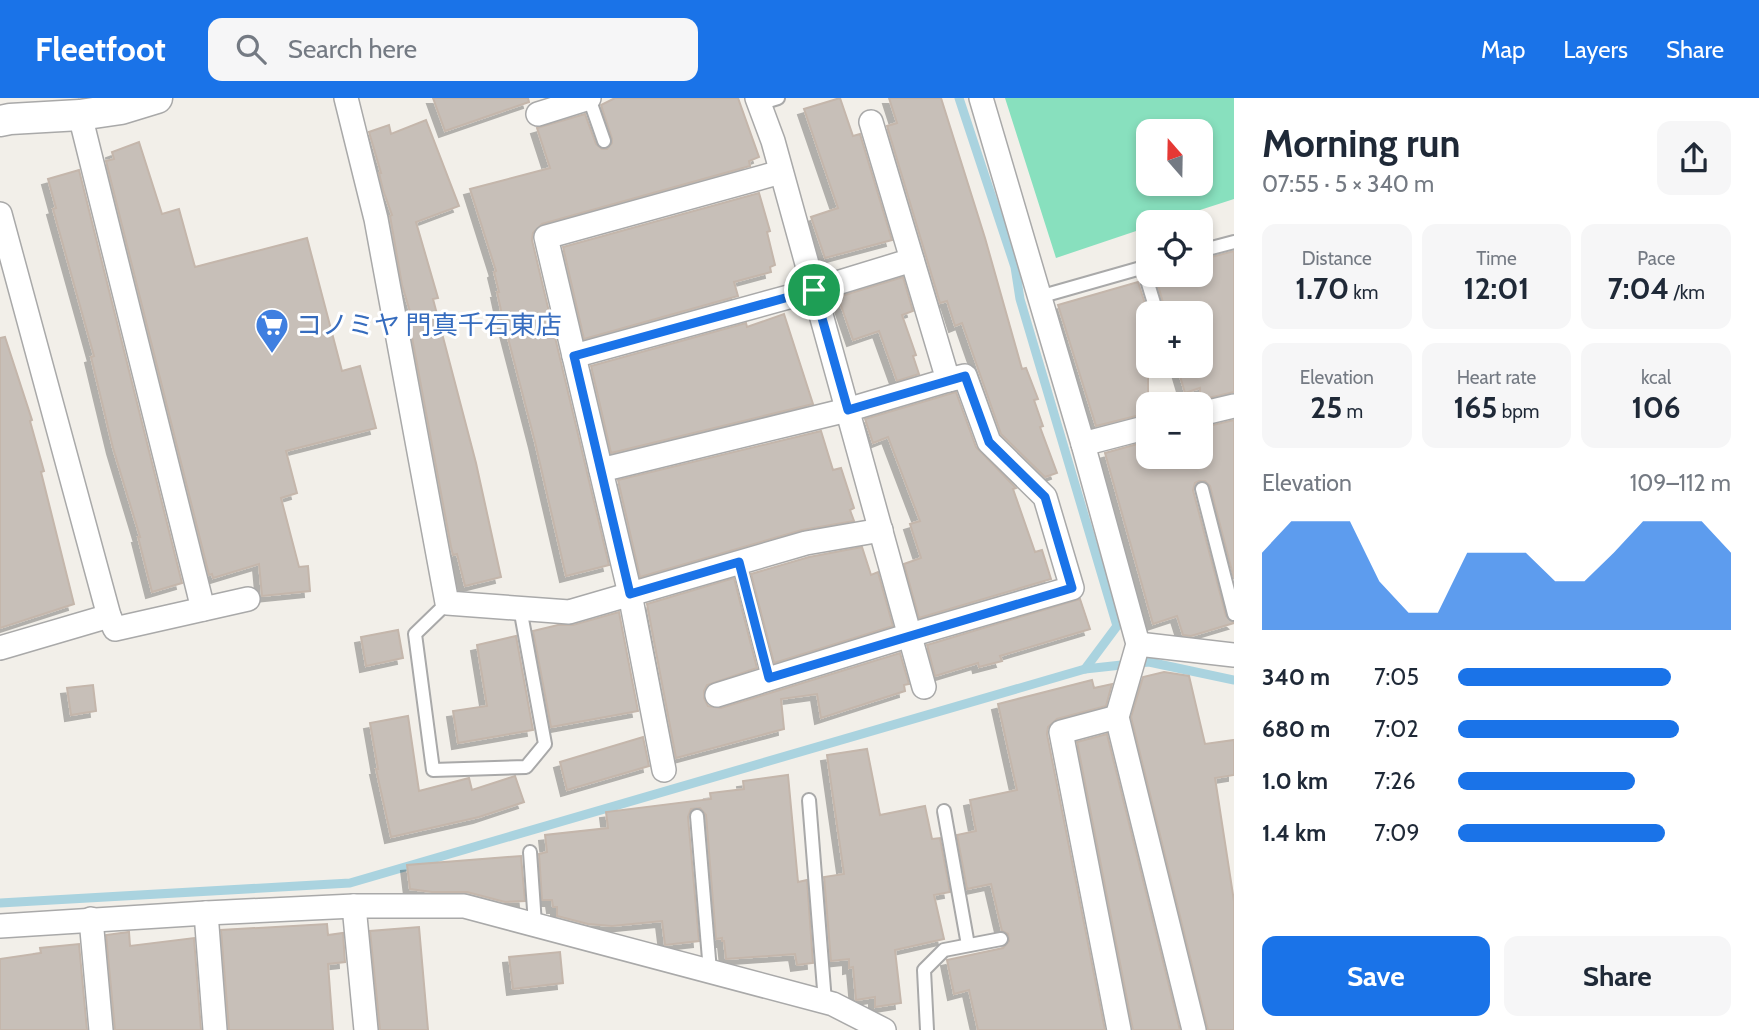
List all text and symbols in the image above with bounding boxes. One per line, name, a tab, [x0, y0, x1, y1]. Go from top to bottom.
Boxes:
search box	[208, 18, 698, 81]
text: Fleetfoot	[35, 29, 166, 69]
icon: search	[232, 30, 270, 68]
text: Search here	[288, 33, 417, 65]
text: Map	[1481, 35, 1525, 64]
text: Layers	[1563, 35, 1628, 64]
text: Share	[1666, 35, 1724, 64]
north arrow	[1136, 119, 1213, 196]
map controls	[1136, 119, 1213, 469]
text: Morning run	[1262, 120, 1461, 167]
button: share	[1657, 121, 1731, 195]
text: 07:55 · 5 × 340 m	[1262, 170, 1434, 198]
button: locate	[1136, 210, 1213, 287]
text: Distance	[1302, 247, 1372, 270]
text: Time	[1476, 247, 1517, 270]
text: Pace	[1637, 247, 1675, 270]
pin	[784, 260, 844, 320]
text: 1.70	[1295, 270, 1349, 307]
text: 12:01	[1464, 270, 1529, 307]
text: 7:04	[1607, 270, 1669, 307]
icon: arrive	[795, 271, 833, 309]
text: km	[1349, 281, 1379, 304]
text: /km	[1669, 281, 1705, 304]
button: +	[1136, 301, 1213, 378]
supermarket icon: コノミヤ 門真千石東店	[253, 306, 291, 355]
place label: コノミヤ 門真千石東店	[296, 309, 562, 341]
text: Elevation	[1300, 366, 1374, 389]
text: Heart rate	[1457, 366, 1536, 389]
text: kcal	[1641, 366, 1671, 389]
text: 25	[1310, 389, 1342, 426]
text: 165	[1453, 389, 1497, 426]
text: 106	[1632, 389, 1681, 426]
button: −	[1136, 392, 1213, 469]
text: m	[1342, 400, 1363, 423]
text: bpm	[1497, 400, 1540, 423]
text: Elevation	[1262, 469, 1352, 497]
text: 109–112 m	[1630, 469, 1731, 497]
text: 340 m	[1262, 663, 1330, 691]
text: 7:05	[1374, 663, 1419, 691]
text: 680 m	[1262, 715, 1330, 743]
text: 7:02	[1374, 715, 1418, 743]
text: 1.0 km	[1262, 767, 1328, 795]
text: 7:26	[1374, 767, 1415, 795]
text: 1.4 km	[1262, 819, 1326, 847]
text: 7:09	[1374, 819, 1419, 847]
button: Save	[1262, 936, 1490, 1016]
button: Share	[1504, 936, 1731, 1016]

